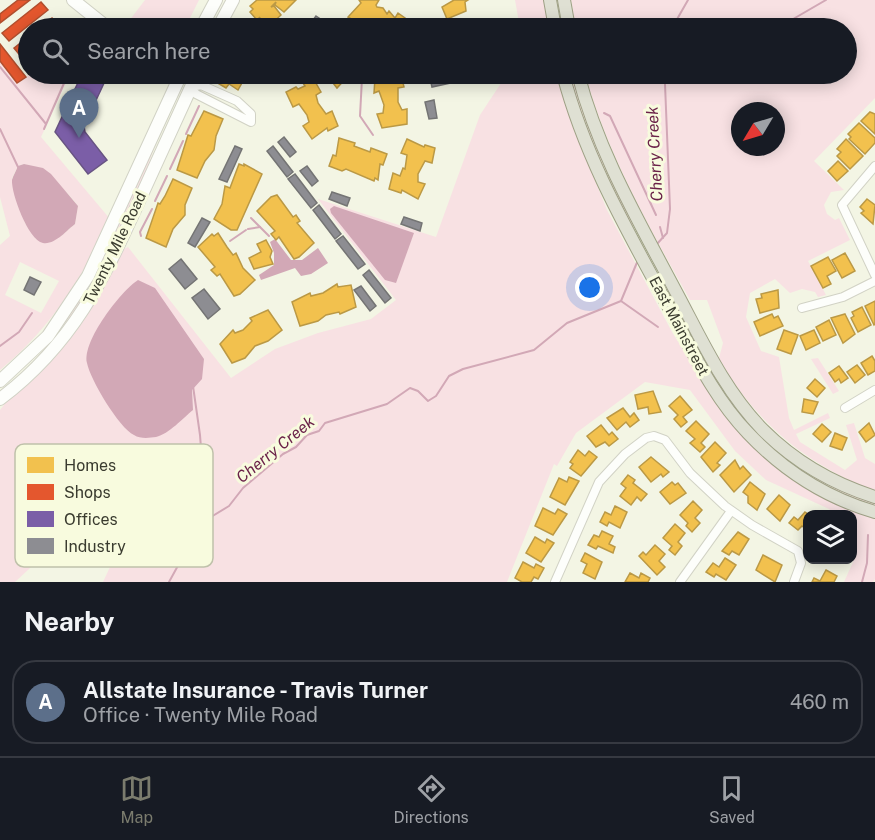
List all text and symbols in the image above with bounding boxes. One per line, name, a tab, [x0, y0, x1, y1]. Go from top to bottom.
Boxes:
search box	[18, 18, 857, 84]
icon: search	[39, 35, 72, 68]
text: Search here	[87, 38, 211, 64]
pin: A	[60, 88, 98, 138]
north arrow	[731, 102, 785, 156]
water label: Cherry Creek	[643, 106, 666, 202]
street label: Twenty Mile Road	[80, 189, 149, 307]
your location	[575, 273, 604, 302]
street label: East Mainstreet	[646, 273, 713, 378]
water label: Cherry Creek	[232, 412, 319, 487]
legend	[15, 444, 213, 567]
text: Homes	[64, 456, 116, 475]
text: Shops	[64, 483, 111, 502]
text: Offices	[64, 510, 118, 529]
map controls	[803, 510, 857, 564]
button: layers	[803, 510, 857, 564]
text: Industry	[64, 537, 126, 556]
text: Nearby	[24, 606, 114, 637]
text: Allstate Insurance - Travis Turner	[83, 677, 428, 703]
text: A	[38, 690, 53, 714]
text: 460 m	[790, 690, 849, 714]
text: Office · Twenty Mile Road	[83, 703, 318, 727]
tab: Map	[120, 772, 153, 827]
tab: Directions	[394, 772, 469, 827]
tab: Saved	[709, 772, 755, 827]

